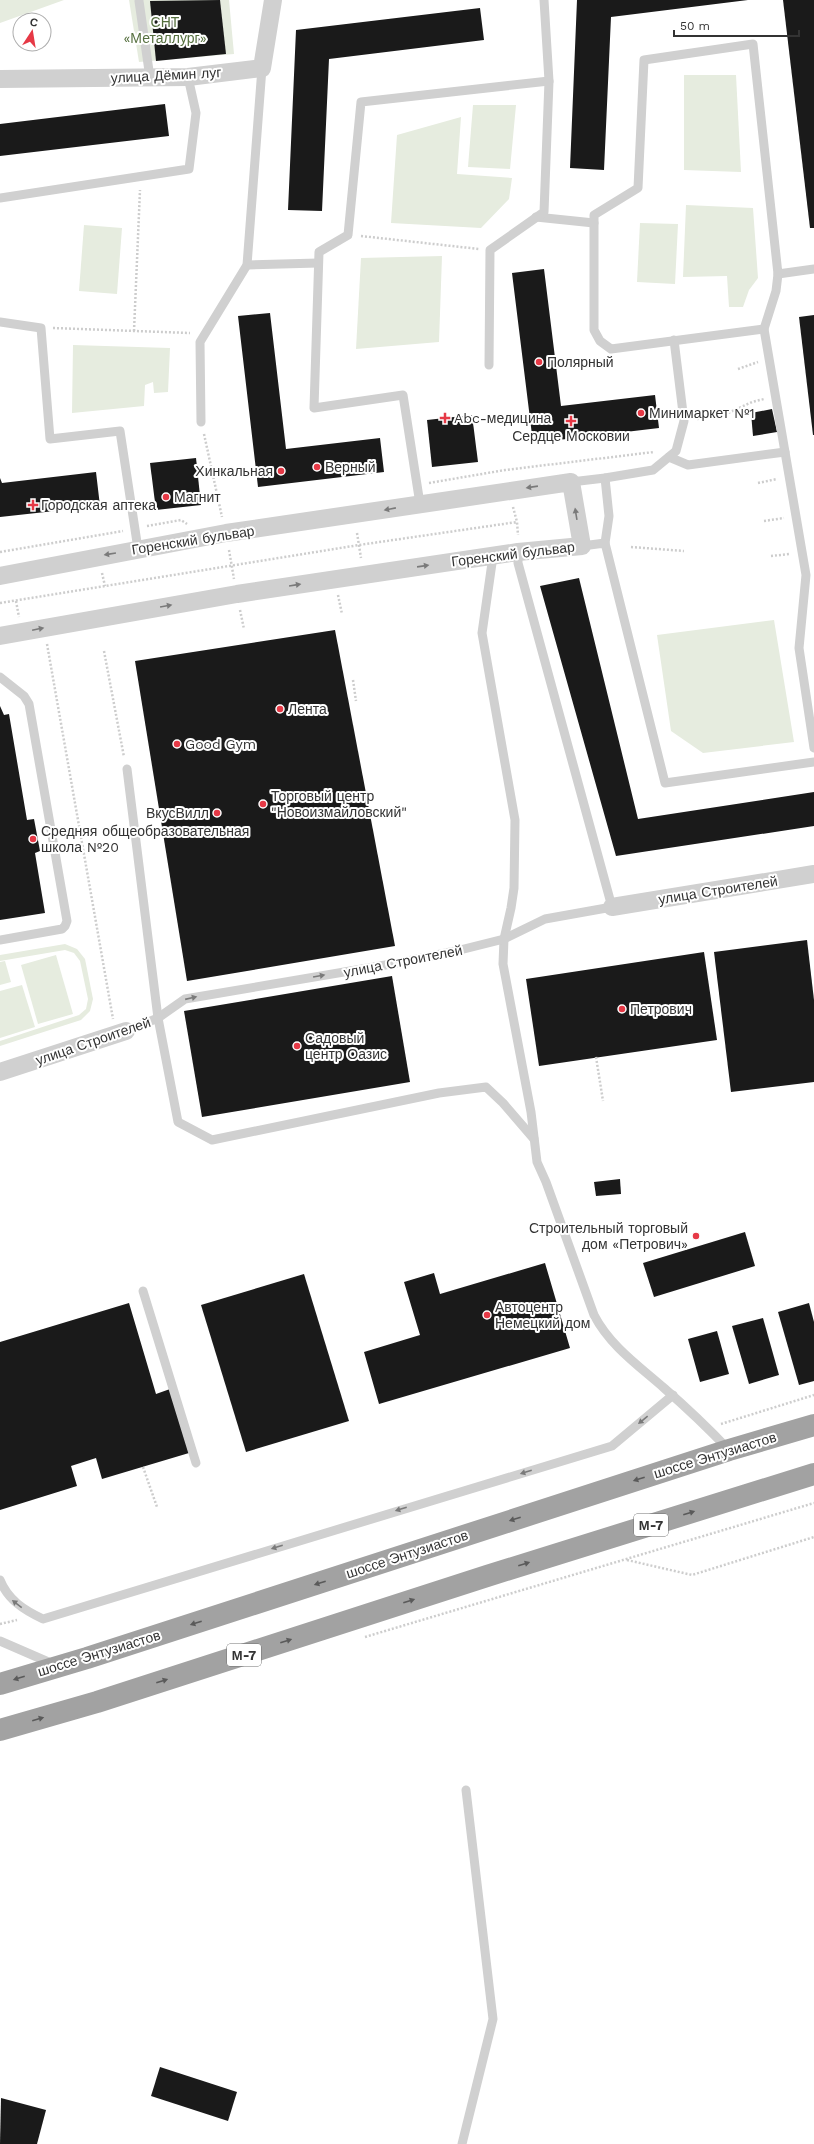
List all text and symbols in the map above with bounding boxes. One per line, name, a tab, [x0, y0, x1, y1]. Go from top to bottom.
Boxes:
north arrow	[12, 12, 52, 52]
scale bar	[674, 12, 799, 38]
park label: СНТ «Металлург»	[123, 14, 207, 46]
text: С	[29, 16, 39, 30]
text: 50 m	[680, 19, 710, 33]
street label: улица Дёмин луг	[110, 64, 222, 86]
place label: Полярный	[547, 354, 614, 370]
marker: Полярный	[534, 357, 544, 367]
place label: Минимаркет №1	[649, 405, 755, 421]
marker: Минимаркет №1	[636, 408, 646, 418]
place label: Abc-медицина	[454, 410, 551, 426]
marker: Abc-медицина	[439, 412, 451, 424]
marker: Сердце Московии	[566, 416, 576, 426]
place label: Сердце Московии	[512, 428, 630, 444]
place label: Верный	[325, 459, 376, 475]
marker: Верный	[312, 462, 322, 472]
place label: Хинкальная	[195, 463, 273, 479]
marker: Хинкальная	[276, 466, 286, 476]
one-way arrow	[526, 484, 538, 490]
place label: Магнит	[174, 489, 221, 505]
marker: Магнит	[161, 492, 171, 502]
place label: Городская аптека	[41, 497, 156, 513]
marker: Городская аптека	[28, 500, 38, 510]
one-way arrow	[384, 507, 396, 513]
one-way arrow	[573, 508, 579, 520]
street label: Горенский бульвар	[131, 522, 256, 558]
street label: Горенский бульвар	[450, 538, 576, 569]
one-way arrow	[103, 551, 116, 557]
one-way arrow	[417, 563, 429, 569]
one-way arrow	[288, 582, 301, 588]
one-way arrow	[160, 603, 172, 609]
one-way arrow	[32, 626, 44, 632]
place label: Лента	[288, 701, 327, 717]
marker: Лента	[275, 704, 285, 714]
place label: Good Gym	[185, 736, 256, 752]
marker: Good Gym	[172, 739, 182, 749]
place label: Торговый центр "Новоизмайловский"	[271, 788, 407, 820]
marker: Торговый центр "Новоизмайловский"	[258, 799, 268, 809]
place label: ВкусВилл	[146, 805, 209, 821]
marker: ВкусВилл	[212, 808, 222, 818]
place label: Средняя общеобразовательная школа №20	[41, 823, 249, 855]
marker: Средняя общеобразовательная школа №20	[28, 834, 38, 844]
street label: улица Строителей	[657, 873, 779, 907]
street label: улица Строителей	[342, 942, 464, 980]
one-way arrow	[312, 973, 325, 979]
one-way arrow	[184, 995, 197, 1001]
place label: Петрович	[630, 1001, 692, 1017]
marker: Петрович	[617, 1004, 627, 1014]
street label: улица Строителей	[33, 1014, 153, 1068]
place label: Садовый центр Оазис	[305, 1030, 387, 1062]
marker: Садовый центр Оазис	[292, 1041, 302, 1051]
place label: Строительный торговый дом «Петрович»	[529, 1220, 688, 1252]
marker: Строительный торговый дом «Петрович»	[691, 1231, 701, 1241]
place label: Автоцентр Немецкий дом	[495, 1299, 590, 1331]
marker: Автоцентр Немецкий дом	[482, 1310, 492, 1320]
one-way arrow	[637, 1416, 648, 1425]
street label: шоссе Энтузиастов	[652, 1429, 778, 1481]
one-way arrow	[519, 1469, 531, 1475]
one-way arrow	[632, 1476, 644, 1482]
one-way arrow	[395, 1506, 407, 1512]
one-way arrow	[683, 1510, 695, 1516]
road number: М-7	[634, 1514, 668, 1536]
one-way arrow	[509, 1517, 521, 1523]
street label: шоссе Энтузиастов	[344, 1527, 470, 1581]
one-way arrow	[271, 1544, 283, 1550]
one-way arrow	[519, 1561, 531, 1567]
one-way arrow	[313, 1580, 325, 1586]
one-way arrow	[404, 1598, 416, 1604]
one-way arrow	[12, 1599, 23, 1608]
one-way arrow	[190, 1620, 202, 1626]
street label: шоссе Энтузиастов	[36, 1627, 162, 1679]
one-way arrow	[280, 1638, 292, 1644]
road number: М-7	[227, 1644, 261, 1666]
one-way arrow	[12, 1675, 24, 1681]
one-way arrow	[156, 1678, 168, 1684]
one-way arrow	[32, 1716, 44, 1722]

